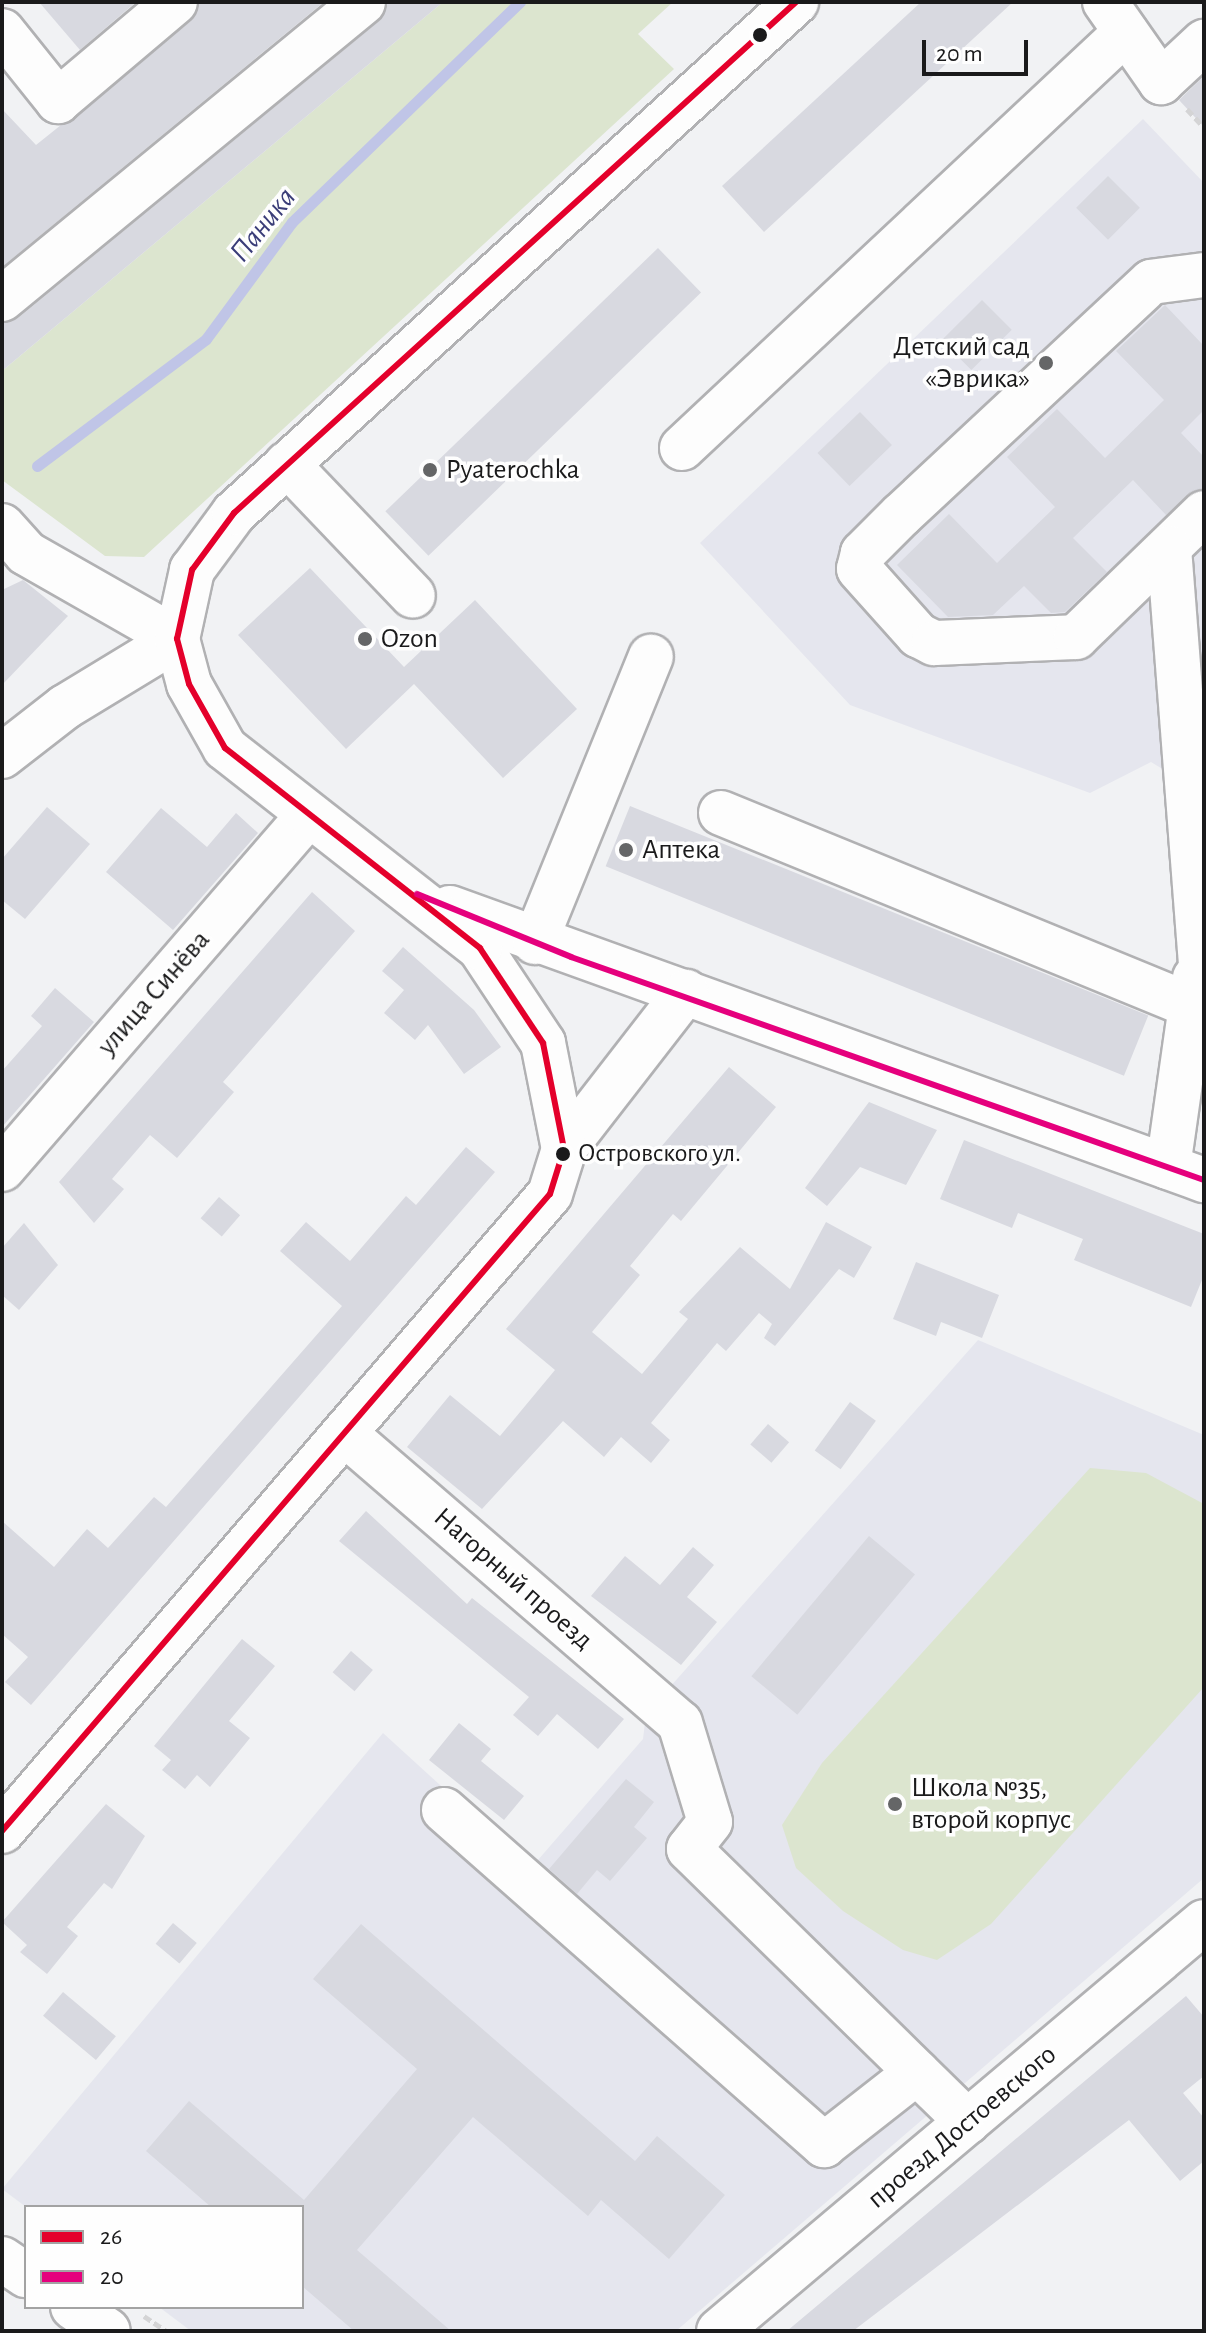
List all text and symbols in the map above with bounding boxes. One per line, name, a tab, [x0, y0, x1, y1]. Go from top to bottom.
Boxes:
scale bar	[926, 24, 1032, 74]
unlabelled marker	[752, 27, 768, 43]
text: 20 m	[936, 42, 983, 66]
water label: Паника	[222, 181, 304, 269]
place label: Детский сад «Эврика»	[893, 330, 1030, 396]
marker: Детский сад «Эврика»	[1037, 354, 1055, 372]
place label: Pyaterochka	[446, 453, 580, 487]
marker: Pyaterochka	[421, 461, 439, 479]
place label: Ozon	[381, 622, 438, 656]
marker: Ozon	[356, 630, 374, 648]
place label: Аптека	[642, 833, 720, 867]
marker: Аптека	[617, 841, 635, 859]
street label: улица Синёва	[91, 924, 217, 1062]
place label: Островского ул.	[578, 1138, 741, 1170]
marker: Островского ул.	[555, 1146, 571, 1162]
street label: Нагорный проезд	[426, 1501, 600, 1657]
place label: Школа №35, второй корпус	[911, 1771, 1071, 1837]
marker: Школа №35, второй корпус	[886, 1795, 904, 1813]
street label: проезд Достоевского	[861, 2038, 1063, 2216]
legend	[24, 2205, 304, 2309]
text: 26	[100, 2225, 122, 2249]
text: 20	[100, 2265, 124, 2289]

